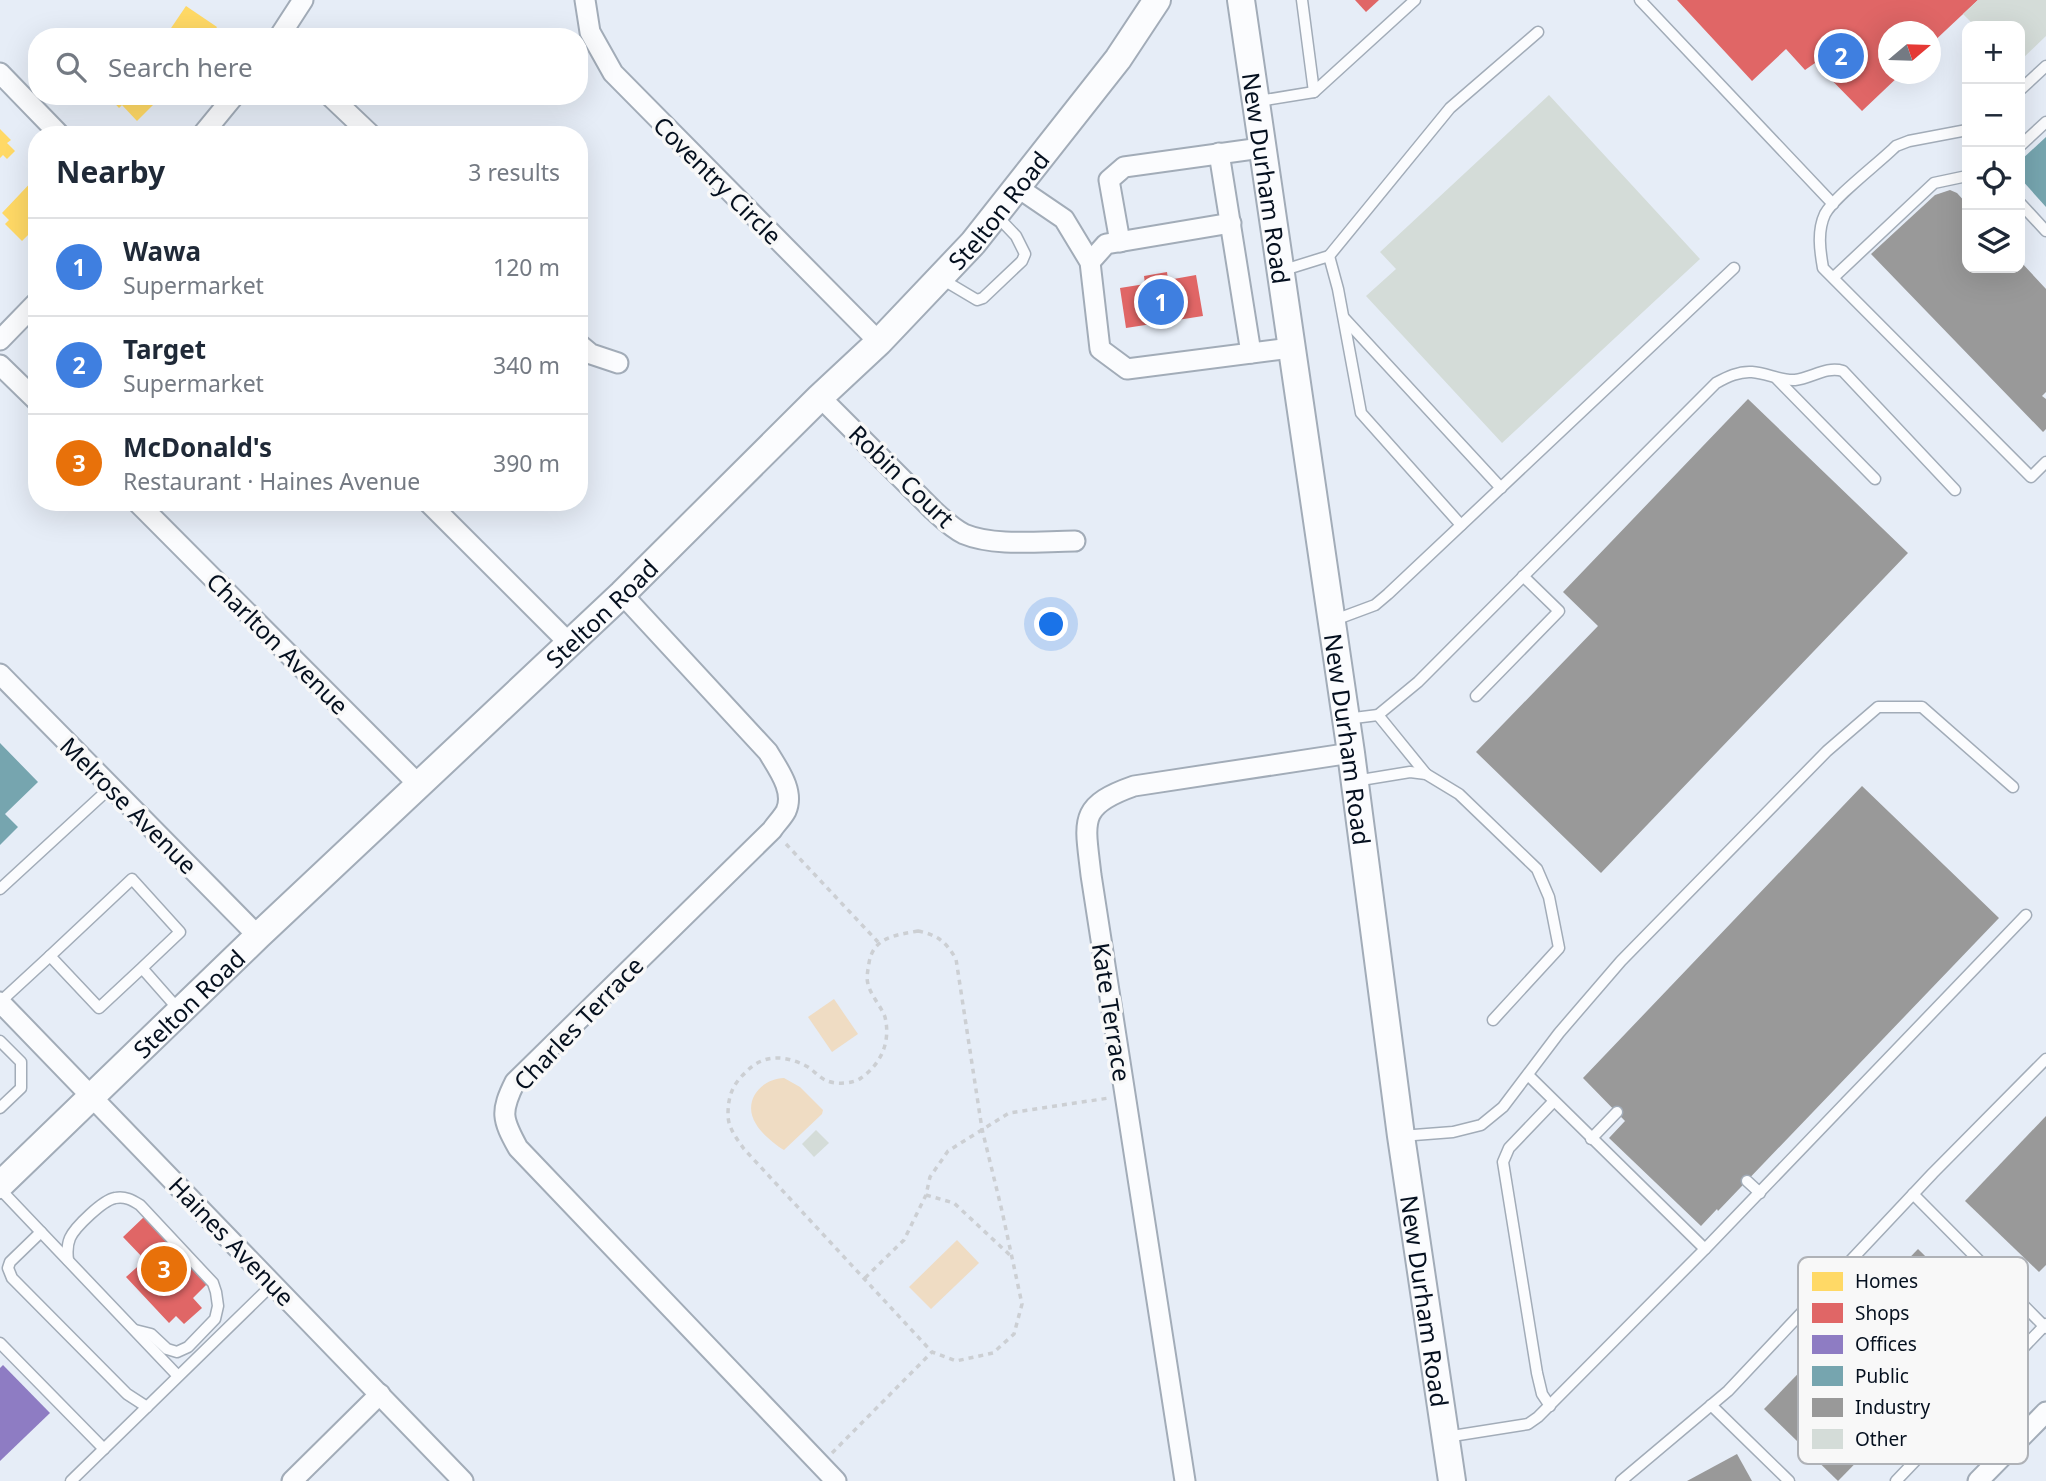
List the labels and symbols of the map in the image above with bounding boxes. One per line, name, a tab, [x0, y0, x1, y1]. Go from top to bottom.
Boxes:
north arrow	[1878, 21, 1941, 84]
pin: 2	[1818, 30, 1864, 82]
street label: New Durham Road	[1235, 70, 1299, 286]
street label: Coventry Circle	[647, 109, 789, 251]
street label: Stelton Road	[940, 144, 1056, 276]
pin: 1	[1138, 276, 1184, 328]
street label: Robin Court	[842, 417, 962, 535]
street label: Stelton Road	[538, 551, 665, 674]
street label: Charlton Avenue	[200, 565, 356, 721]
your location	[1034, 607, 1068, 641]
street label: New Durham Road	[1317, 631, 1379, 847]
street label: Melrose Avenue	[53, 729, 205, 881]
street label: Kate Terrace	[1085, 940, 1139, 1084]
street label: Stelton Road	[125, 941, 252, 1065]
street label: Charles Terrace	[506, 949, 650, 1097]
street label: Haines Avenue	[162, 1169, 302, 1313]
street label: New Durham Road	[1393, 1193, 1457, 1409]
pin: 3	[141, 1243, 187, 1295]
legend	[1798, 1257, 2028, 1464]
text: Homes	[1855, 1268, 1918, 1294]
text: Shops	[1855, 1300, 1909, 1326]
text: Offices	[1855, 1331, 1917, 1357]
text: Public	[1855, 1363, 1909, 1389]
text: Industry	[1855, 1394, 1930, 1420]
text: Other	[1855, 1426, 1907, 1452]

